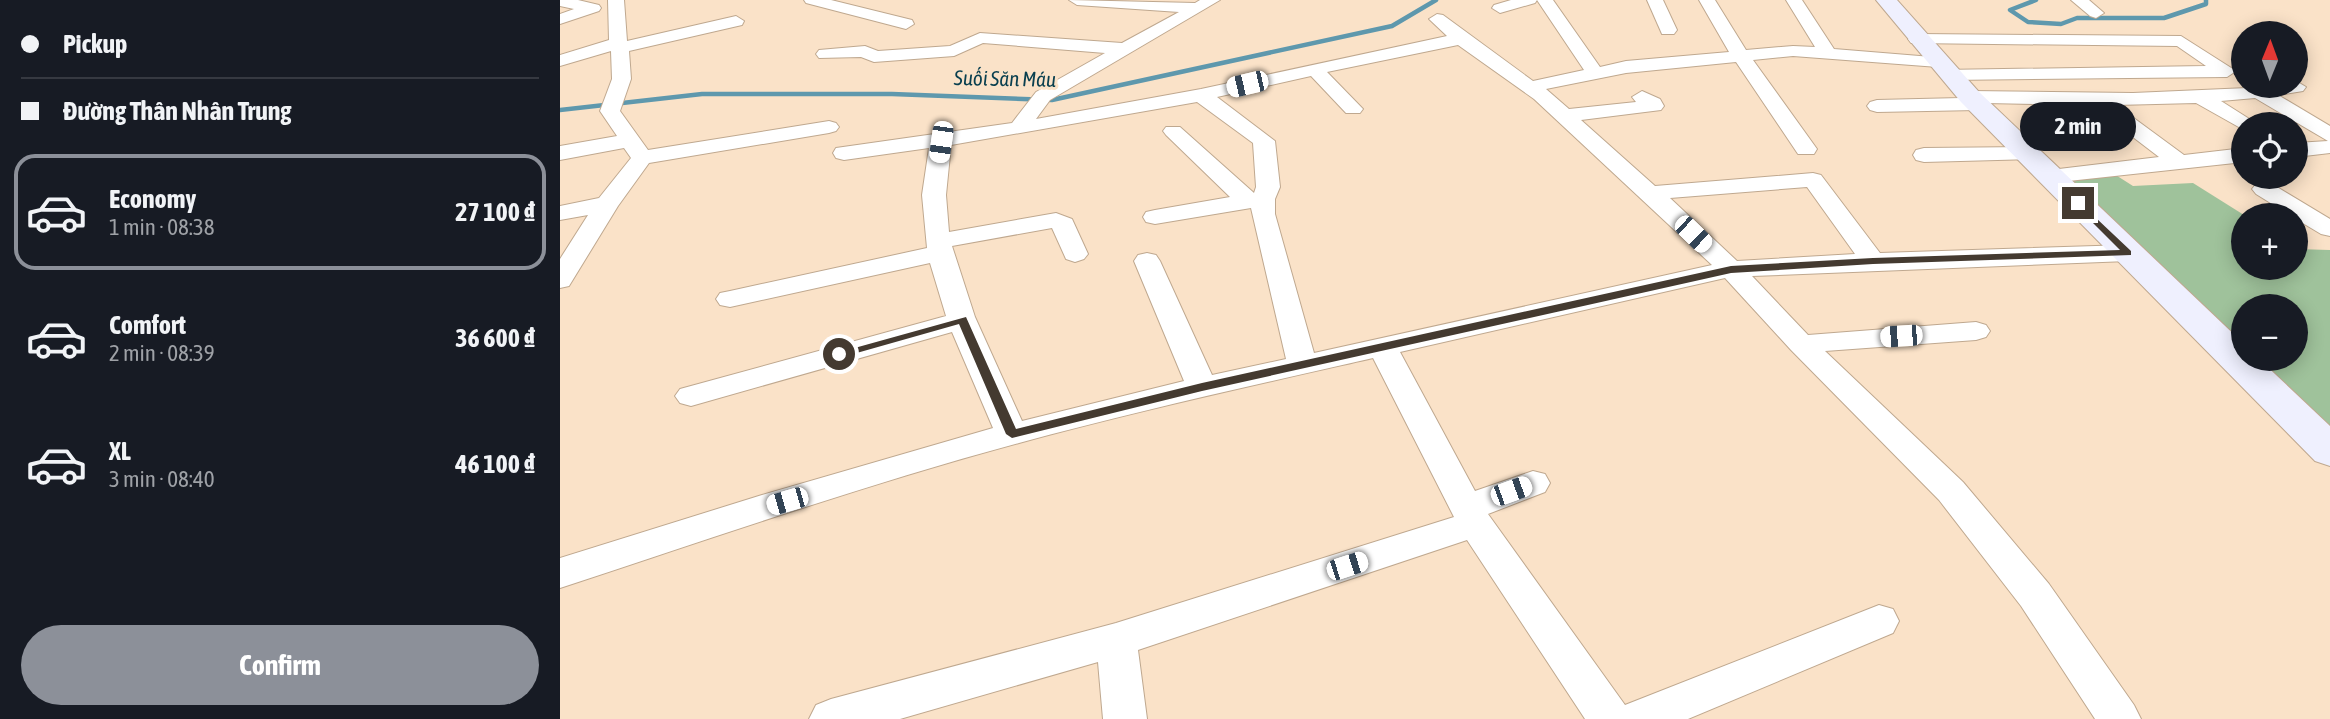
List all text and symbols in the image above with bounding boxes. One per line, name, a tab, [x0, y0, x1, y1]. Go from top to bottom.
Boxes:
north arrow	[2231, 21, 2308, 98]
map controls	[2231, 21, 2308, 371]
text: Pickup	[63, 29, 127, 59]
water label: Suối Săn Máu	[953, 65, 1056, 91]
car	[1225, 69, 1270, 99]
text: Đường Thân Nhân Trung	[63, 96, 292, 126]
callout: 2 min	[2020, 102, 2136, 150]
button: locate	[2231, 112, 2308, 189]
text: 2 min	[2055, 113, 2101, 139]
car	[928, 120, 955, 164]
icon: car	[25, 181, 88, 244]
text: Economy	[109, 184, 196, 214]
route end	[2062, 187, 2094, 219]
text: 27 100 ₫	[455, 197, 535, 227]
button: +	[2231, 203, 2308, 280]
car	[1671, 212, 1716, 256]
text: 1 min · 08:38	[109, 214, 215, 240]
button: −	[2231, 294, 2308, 371]
icon: car	[25, 307, 88, 370]
text: Comfort	[109, 310, 186, 340]
text: 36 600 ₫	[455, 323, 535, 353]
car	[1880, 324, 1923, 348]
route start	[823, 338, 855, 370]
text: 2 min · 08:39	[109, 340, 215, 366]
icon: car	[25, 433, 88, 496]
text: XL	[109, 436, 131, 466]
text: 46 100 ₫	[455, 449, 535, 479]
text: 3 min · 08:40	[109, 466, 215, 492]
car	[1488, 474, 1535, 508]
car	[764, 485, 811, 517]
car	[1324, 550, 1371, 582]
button: Confirm	[21, 625, 539, 705]

